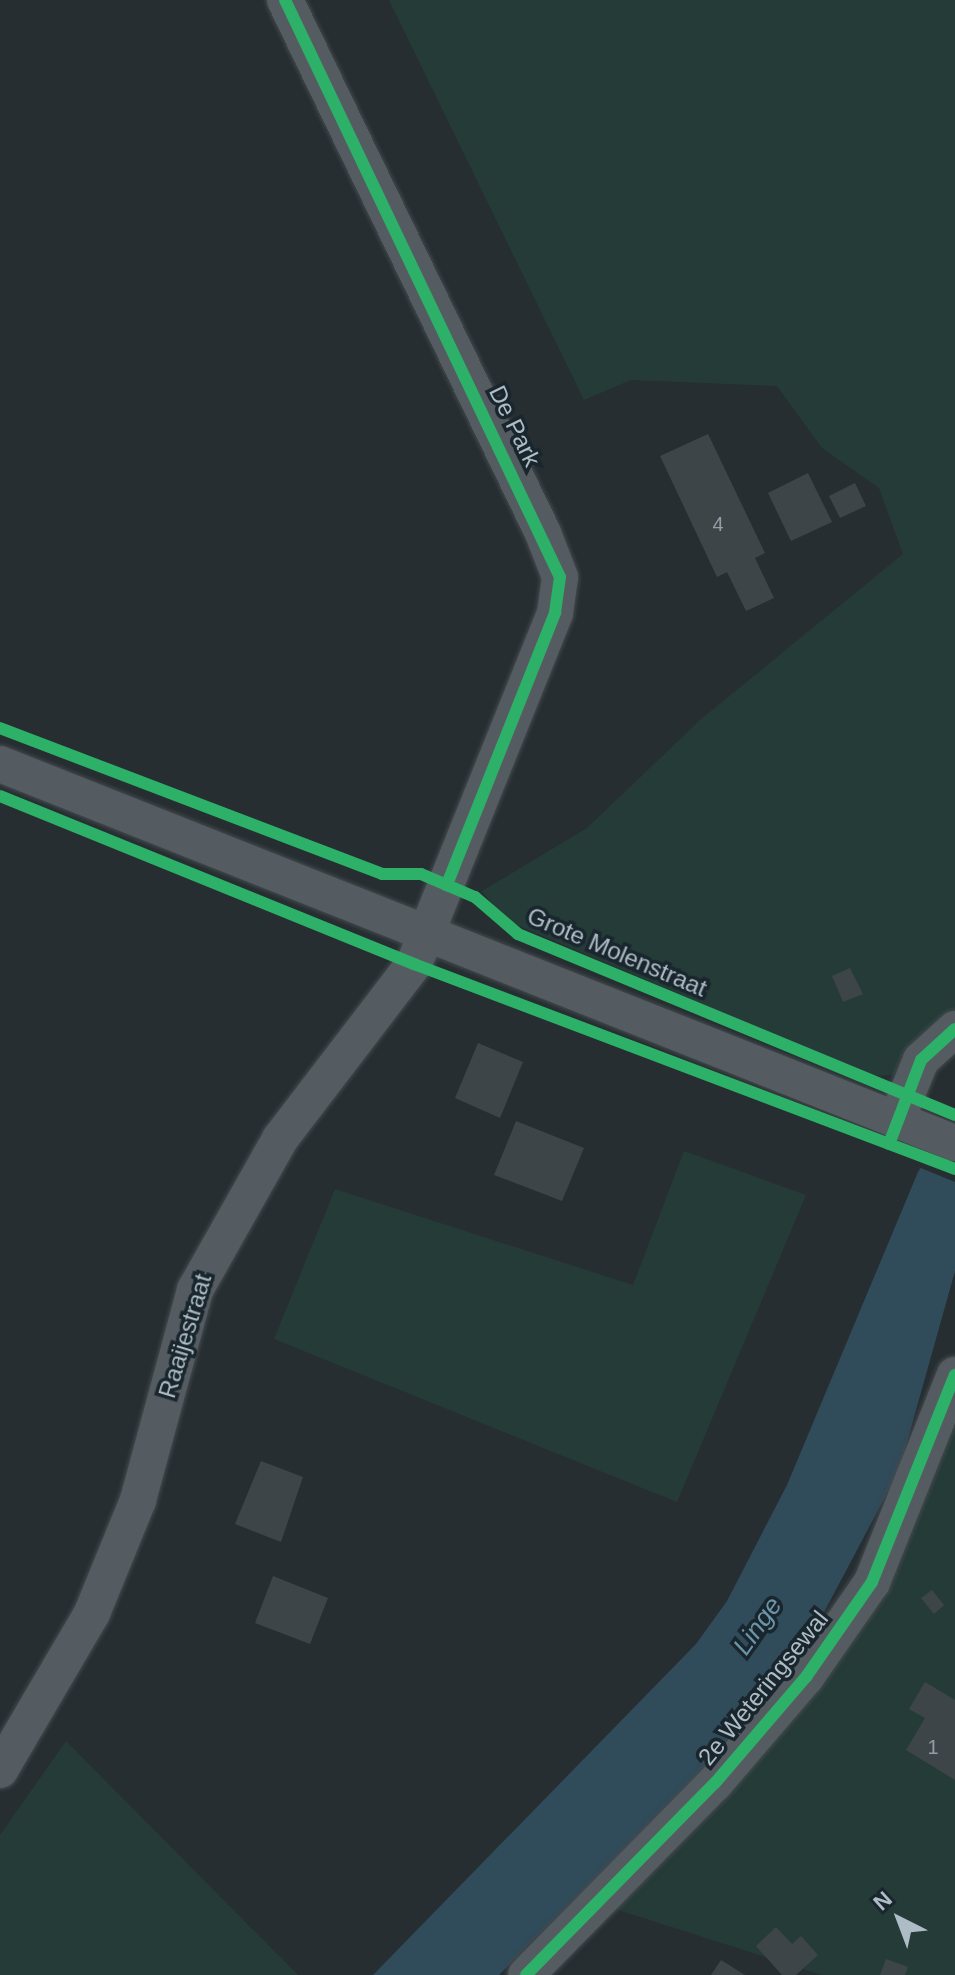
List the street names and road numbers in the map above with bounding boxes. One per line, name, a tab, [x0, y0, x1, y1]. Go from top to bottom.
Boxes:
street label: De Park	[483, 381, 547, 471]
street label: Grote Molenstraat	[523, 901, 711, 1003]
street label: Raaijestraat	[153, 1271, 217, 1401]
street label: 2e Weteringsewal	[692, 1605, 834, 1771]

